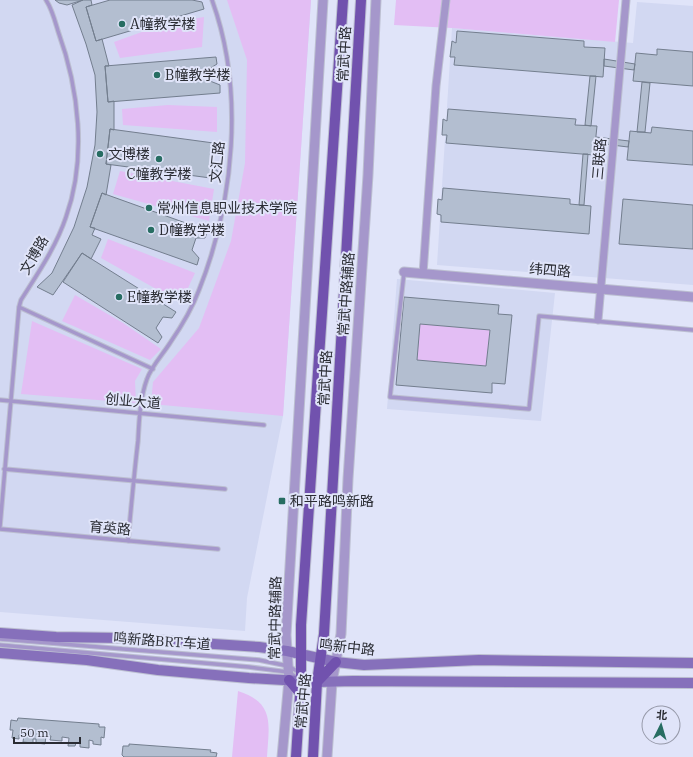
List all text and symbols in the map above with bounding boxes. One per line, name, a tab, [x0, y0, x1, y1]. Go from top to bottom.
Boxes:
place label: A幢教学楼	[130, 15, 196, 33]
marker: A幢教学楼	[117, 19, 127, 29]
street label: 常武中路	[334, 26, 354, 82]
place label: B幢教学楼	[165, 66, 230, 84]
marker: B幢教学楼	[152, 70, 162, 80]
street label: 三联路	[588, 137, 610, 181]
street label: 文汇路	[206, 140, 228, 184]
place label: 文博楼	[108, 145, 150, 163]
marker: 文博楼	[95, 149, 105, 159]
marker: C幢教学楼	[154, 154, 164, 164]
place label: C幢教学楼	[126, 165, 192, 183]
place label: 常州信息职业技术学院	[157, 199, 297, 217]
marker: 常州信息职业技术学院	[144, 203, 154, 213]
place label: D幢教学楼	[159, 221, 225, 239]
marker: D幢教学楼	[146, 225, 156, 235]
street label: 文博路	[16, 232, 52, 278]
street label: 常武中路辅路	[334, 251, 358, 337]
street label: 纬四路	[528, 259, 572, 281]
place label: E幢教学楼	[127, 288, 192, 306]
marker: E幢教学楼	[114, 292, 124, 302]
street label: 常武中路	[315, 350, 335, 406]
street label: 创业大道	[104, 390, 162, 412]
place label: 和平路鸣新路	[290, 492, 374, 510]
marker: 和平路鸣新路	[277, 496, 287, 506]
street label: 育英路	[88, 517, 132, 539]
street label: 常武中路辅路	[265, 576, 285, 660]
street label: 鸣新路BRT车道	[113, 629, 211, 653]
street label: 鸣新中路	[318, 635, 376, 659]
street label: 常武中路	[292, 672, 314, 730]
north arrow	[641, 705, 681, 745]
text: 北	[656, 708, 668, 722]
scale bar	[14, 719, 80, 745]
text: 50 m	[20, 725, 49, 740]

